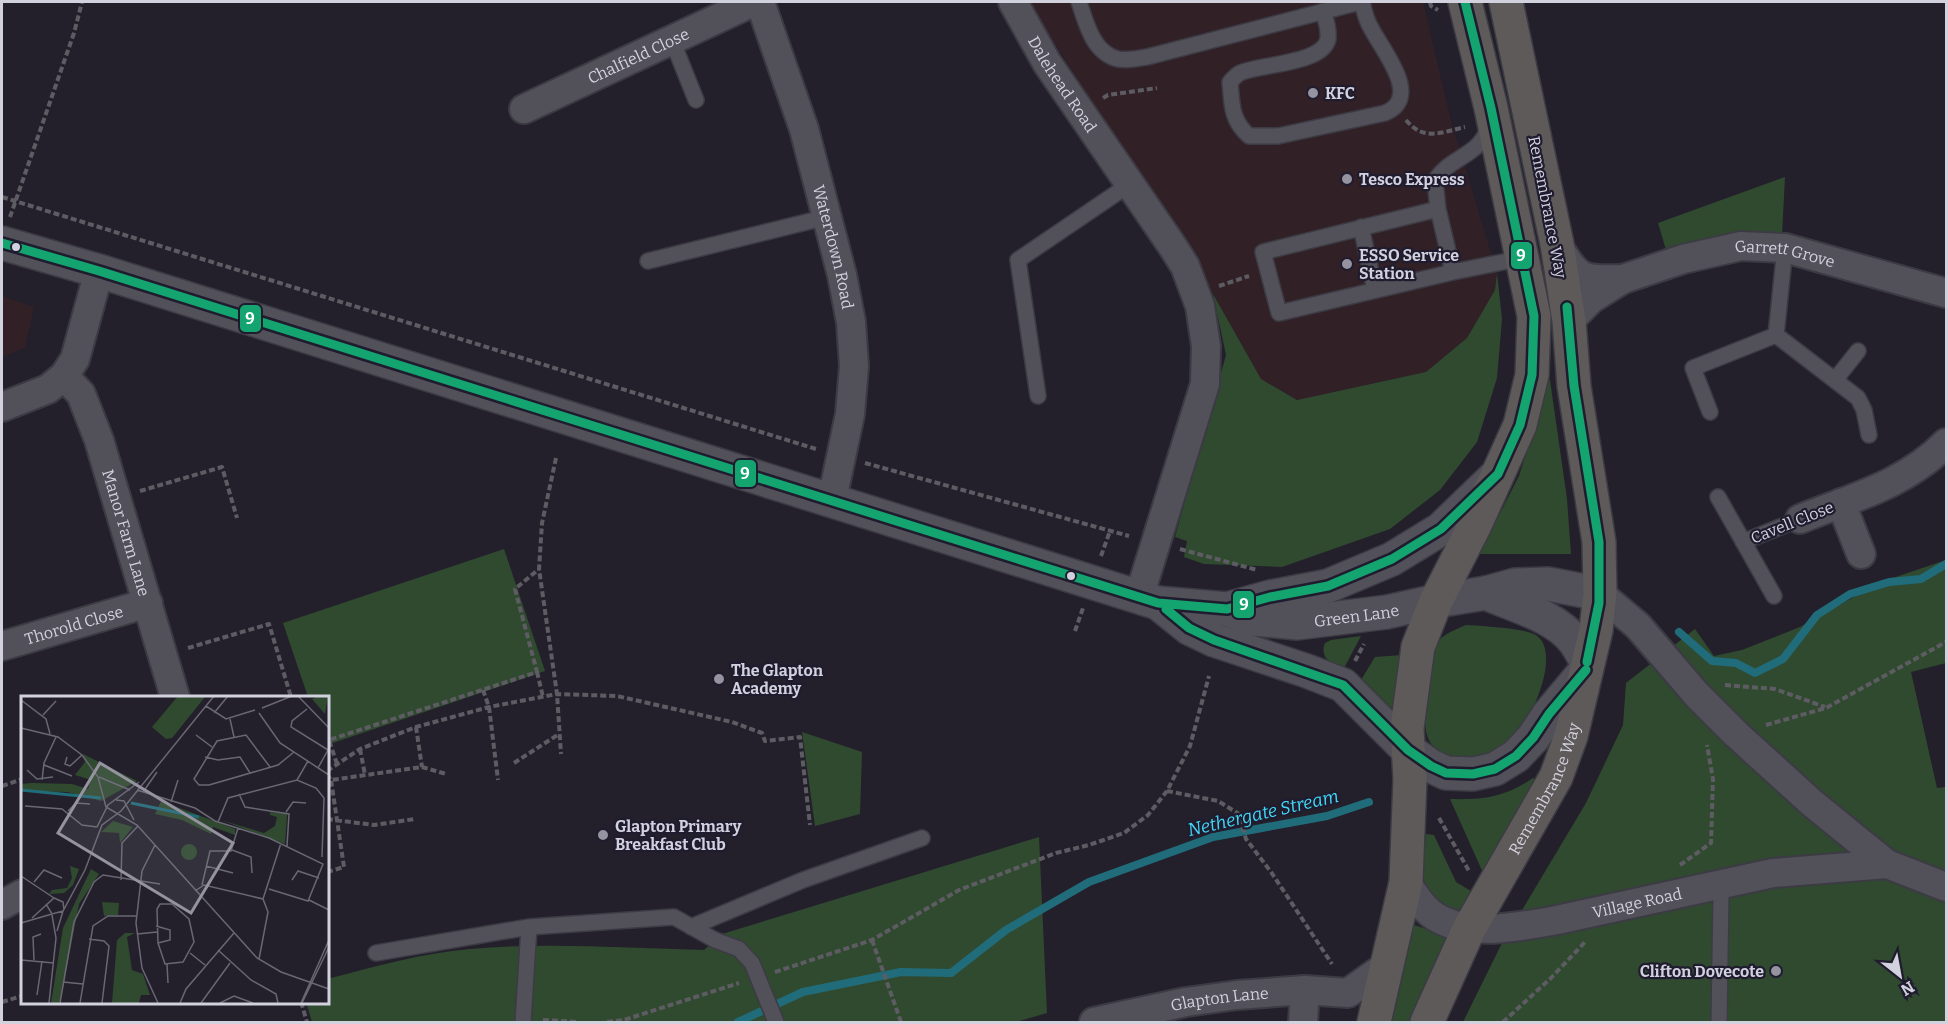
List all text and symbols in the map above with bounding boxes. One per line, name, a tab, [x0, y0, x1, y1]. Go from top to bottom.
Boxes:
street label: Chalfield Close	[585, 24, 692, 88]
street label: Dalehead Road	[1024, 33, 1101, 137]
place label: KFC	[1325, 84, 1355, 103]
marker: KFC	[1306, 86, 1320, 100]
street label: Remembrance Way	[1524, 134, 1571, 280]
place label: Tesco Express	[1359, 170, 1465, 189]
marker: Tesco Express	[1340, 172, 1354, 186]
street label: Waterdown Road	[809, 183, 857, 311]
street label: Garrett Grove	[1733, 236, 1837, 271]
unlabelled marker	[10, 241, 22, 253]
line badge: 9	[1510, 241, 1533, 270]
place label: ESSO Service Station	[1359, 246, 1459, 283]
text: 9	[1516, 246, 1526, 265]
marker: ESSO Service Station	[1340, 257, 1354, 271]
line badge: 9	[239, 304, 262, 333]
text: 9	[245, 309, 255, 328]
line badge: 9	[734, 459, 757, 488]
text: 9	[740, 464, 750, 483]
street label: Manor Farm Lane	[98, 467, 154, 599]
street label: Cavell Close	[1748, 497, 1836, 548]
unlabelled marker	[1065, 570, 1077, 582]
line badge: 9	[1232, 590, 1255, 619]
text: 9	[1239, 595, 1249, 614]
street label: Green Lane	[1313, 601, 1401, 631]
street label: Thorold Close	[23, 602, 126, 649]
place label: The Glapton Academy	[731, 661, 824, 698]
marker: The Glapton Academy	[712, 672, 726, 686]
inset map	[21, 696, 328, 1003]
street label: Remembrance Way	[1505, 720, 1584, 858]
water label: Nethergate Stream	[1185, 785, 1341, 841]
place label: Glapton Primary Breakfast Club	[615, 817, 742, 854]
marker: Glapton Primary Breakfast Club	[596, 828, 610, 842]
street label: Village Road	[1590, 884, 1684, 922]
north arrow	[1870, 946, 1930, 1006]
place label: Clifton Dovecote	[1640, 962, 1764, 981]
marker: Clifton Dovecote	[1769, 964, 1783, 978]
text: N	[1897, 977, 1918, 1000]
street label: Glapton Lane	[1169, 984, 1269, 1015]

